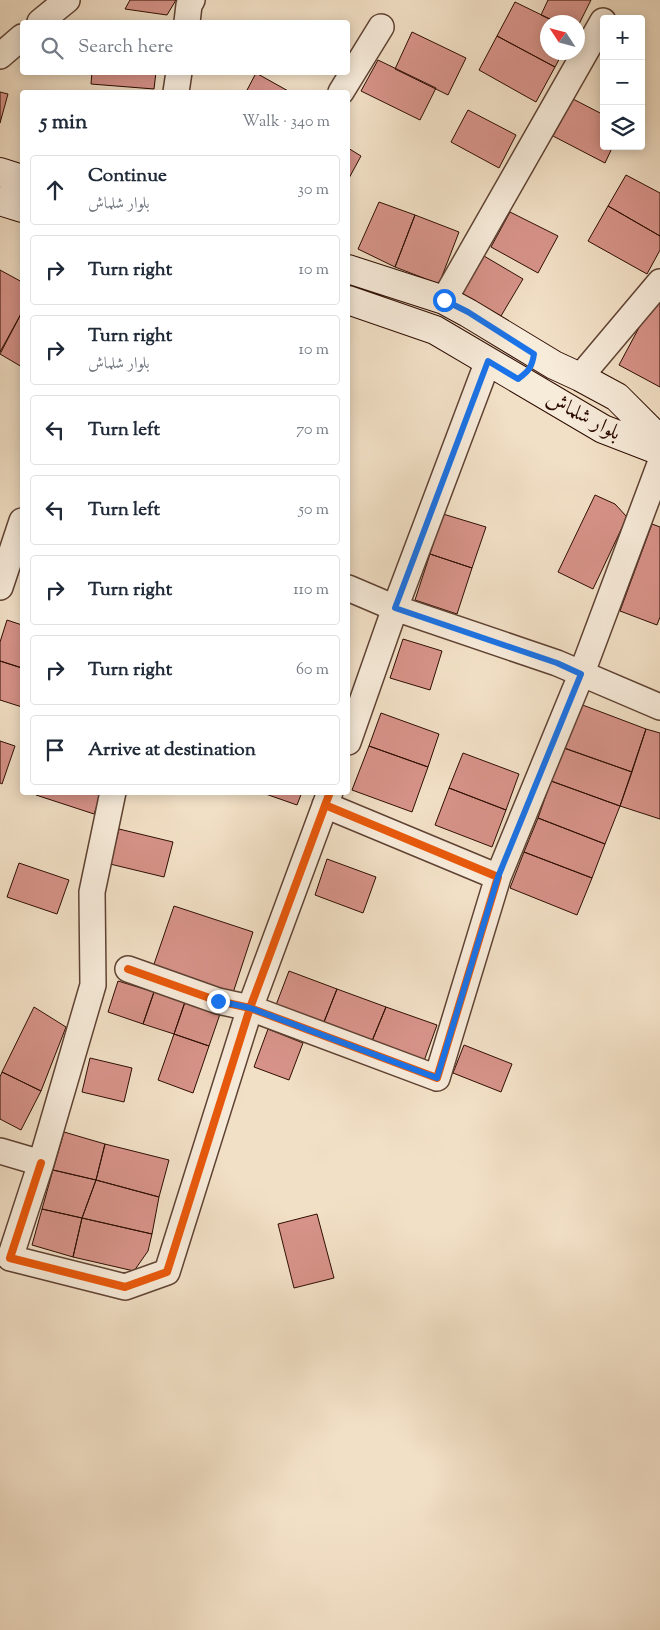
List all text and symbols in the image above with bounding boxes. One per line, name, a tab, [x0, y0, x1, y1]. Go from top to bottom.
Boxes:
north arrow	[540, 15, 585, 60]
map controls	[600, 15, 645, 150]
button: +	[600, 15, 645, 60]
search box	[20, 20, 350, 75]
icon: search	[38, 34, 66, 62]
text: Search here	[78, 34, 173, 61]
button: −	[600, 60, 645, 105]
button: layers	[600, 105, 645, 150]
text: 5 min	[40, 108, 87, 138]
text: Walk · 340 m	[242, 111, 330, 134]
text: Continue	[88, 163, 167, 190]
icon: ahead	[41, 176, 69, 204]
text: 30 m	[298, 179, 329, 202]
text: بلوار شلماش	[88, 193, 150, 216]
icon: right	[41, 256, 69, 284]
text: Turn right	[88, 257, 172, 284]
text: 10 m	[299, 259, 329, 282]
route start	[433, 289, 456, 312]
text: Turn right	[88, 323, 172, 350]
icon: right	[41, 336, 69, 364]
text: 10 m	[299, 339, 329, 362]
text: بلوار شلماش	[88, 353, 150, 376]
street label: بلوار شلماش	[540, 385, 626, 449]
icon: left	[41, 416, 69, 444]
text: Turn left	[88, 417, 160, 444]
text: 70 m	[296, 419, 329, 442]
icon: left	[41, 496, 69, 524]
text: Turn left	[88, 497, 160, 524]
text: 50 m	[298, 499, 329, 522]
icon: right	[41, 576, 69, 604]
text: Turn right	[88, 577, 172, 604]
text: 110 m	[293, 579, 329, 602]
icon: right	[41, 656, 69, 684]
text: Turn right	[88, 657, 172, 684]
text: 60 m	[296, 659, 329, 682]
icon: arrive	[41, 736, 69, 764]
text: Arrive at destination	[88, 737, 256, 764]
route end	[207, 990, 230, 1013]

